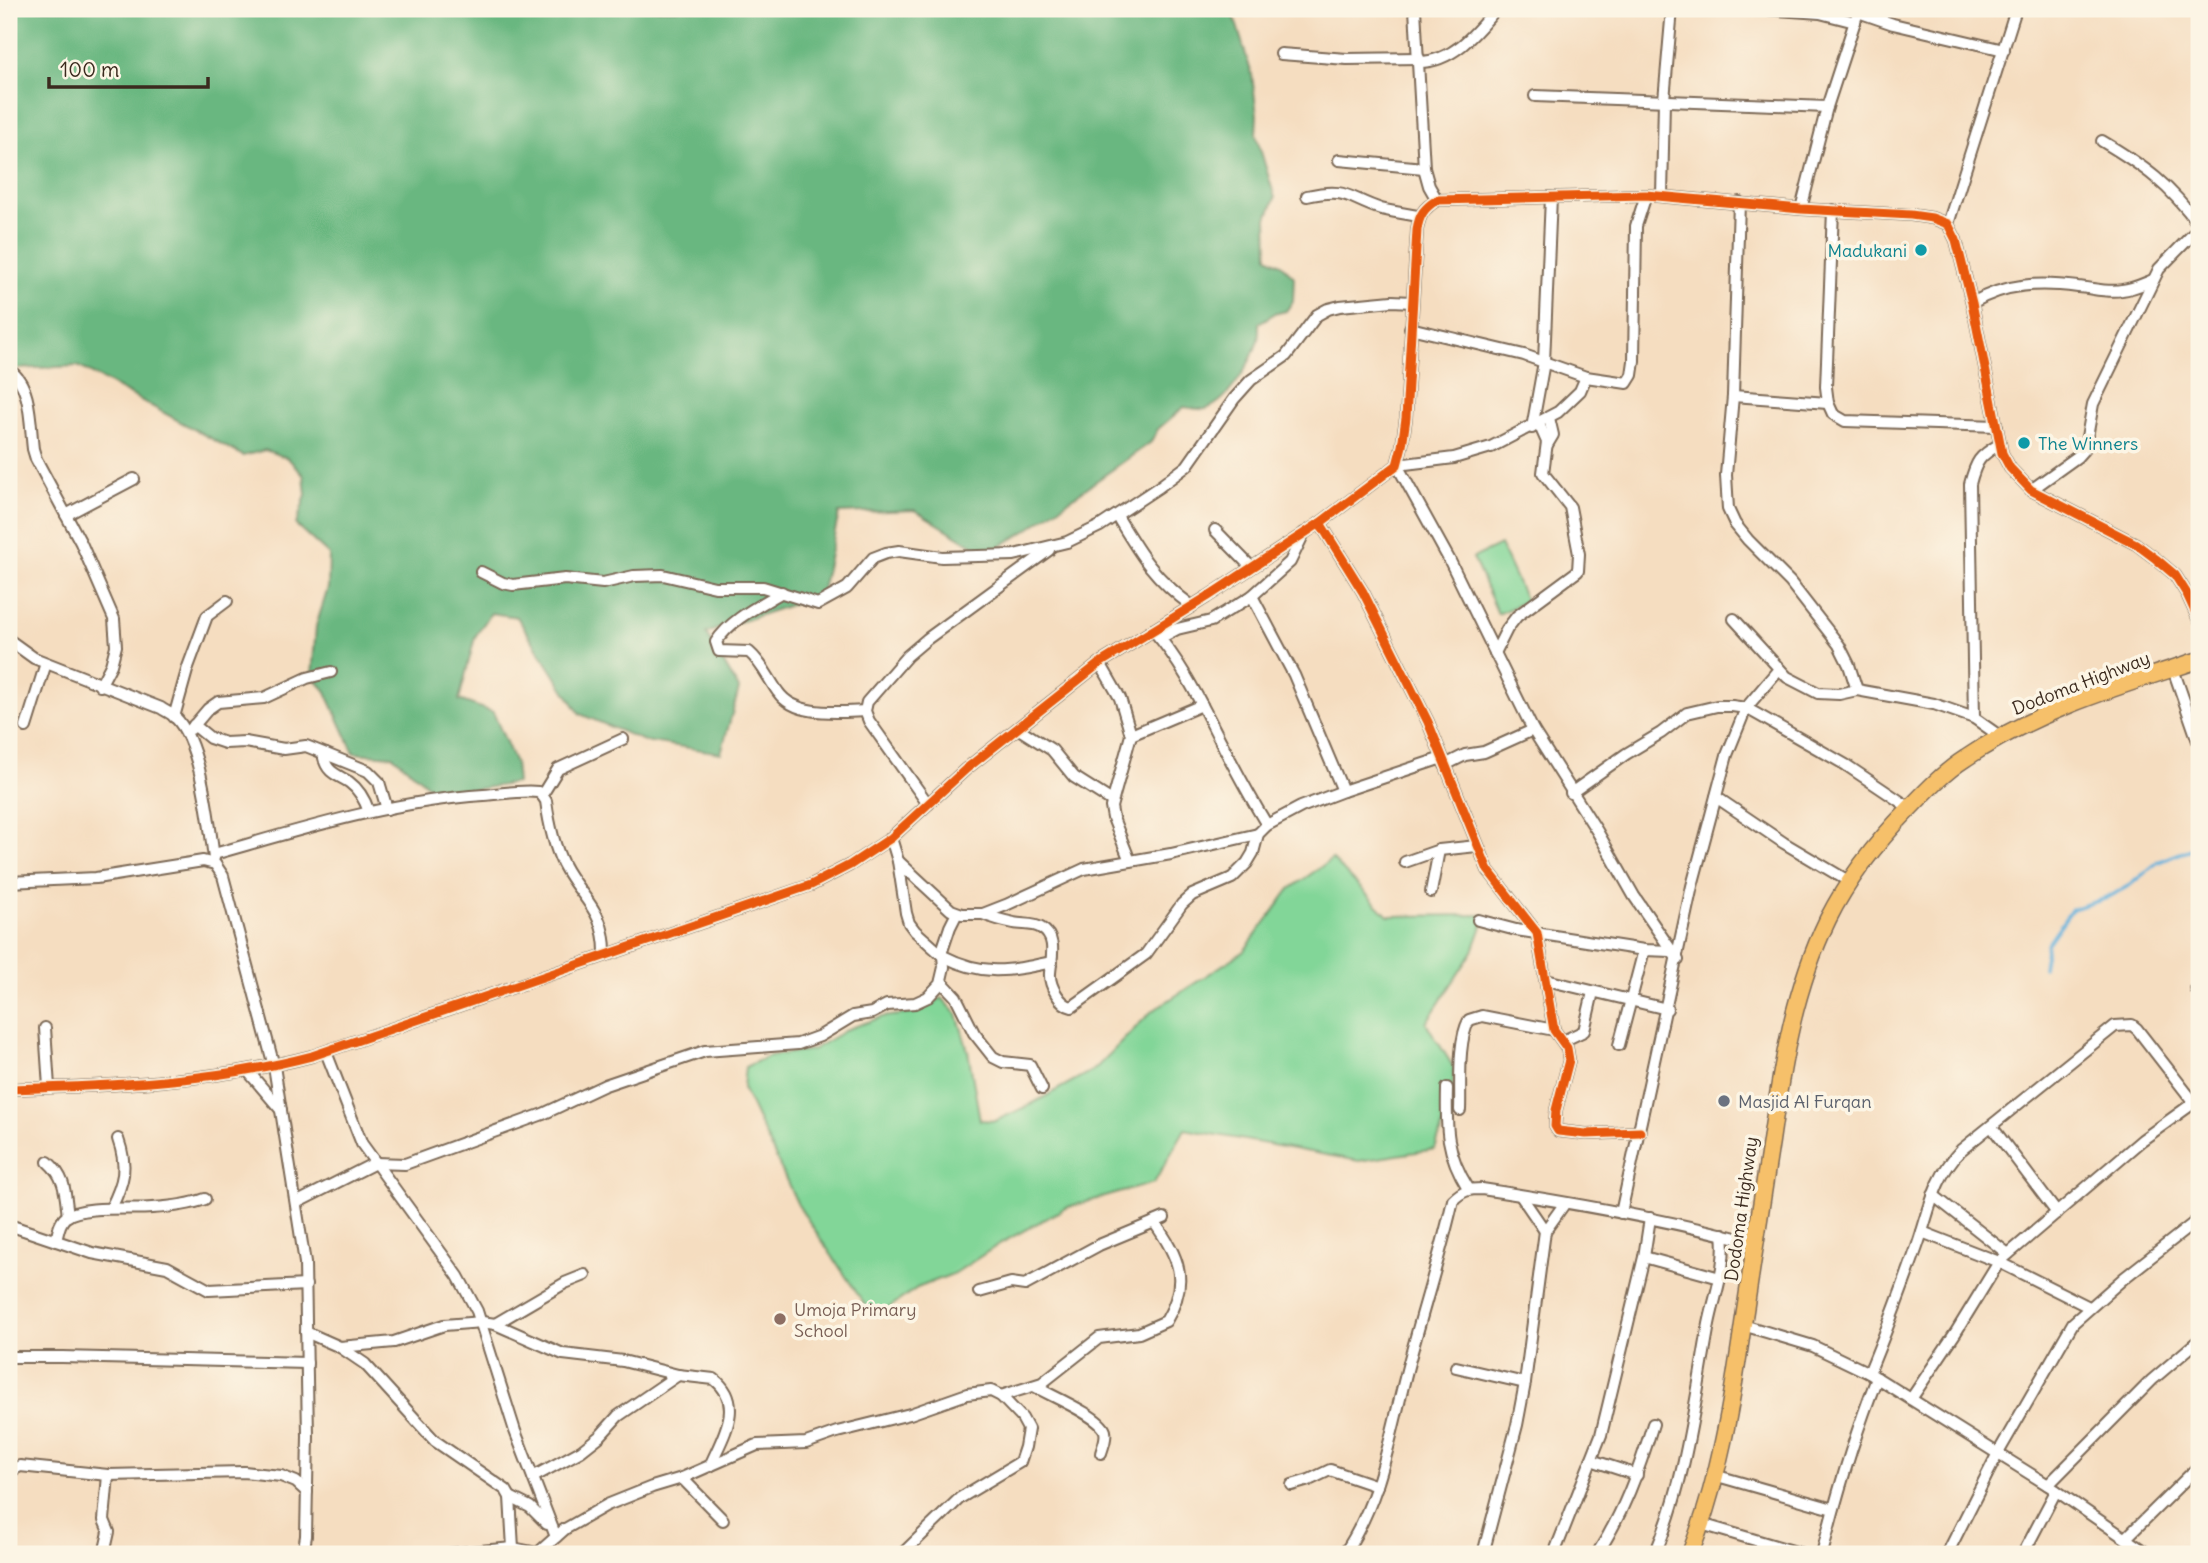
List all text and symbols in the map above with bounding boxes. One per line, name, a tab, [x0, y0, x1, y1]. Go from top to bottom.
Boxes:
scale bar	[49, 46, 208, 90]
text: 100 m	[60, 56, 119, 83]
place label: Madukani	[1827, 239, 1907, 262]
marker: Madukani	[1913, 242, 1929, 258]
place label: The Winners	[2038, 432, 2138, 455]
marker: The Winners	[2016, 435, 2032, 451]
street label: Dodoma Highway	[2009, 646, 2153, 720]
place label: Masjid Al Furqan	[1738, 1090, 1872, 1113]
marker: Masjid Al Furqan	[1716, 1093, 1732, 1109]
street label: Dodoma Highway	[1719, 1135, 1763, 1283]
place label: Umoja Primary School	[794, 1298, 916, 1342]
marker: Umoja Primary School	[772, 1311, 788, 1327]

